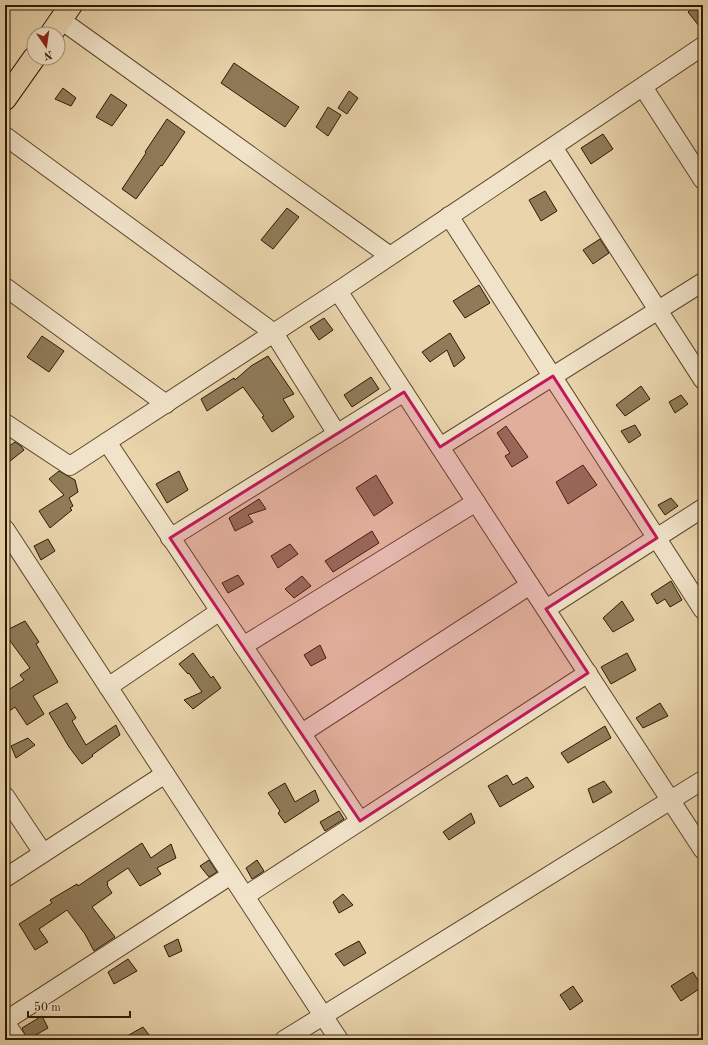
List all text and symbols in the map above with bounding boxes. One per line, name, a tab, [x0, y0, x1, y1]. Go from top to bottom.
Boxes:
north arrow	[26, 26, 66, 66]
text: N	[42, 48, 53, 61]
scale bar	[28, 993, 130, 1019]
text: 50 m	[34, 1001, 61, 1014]

